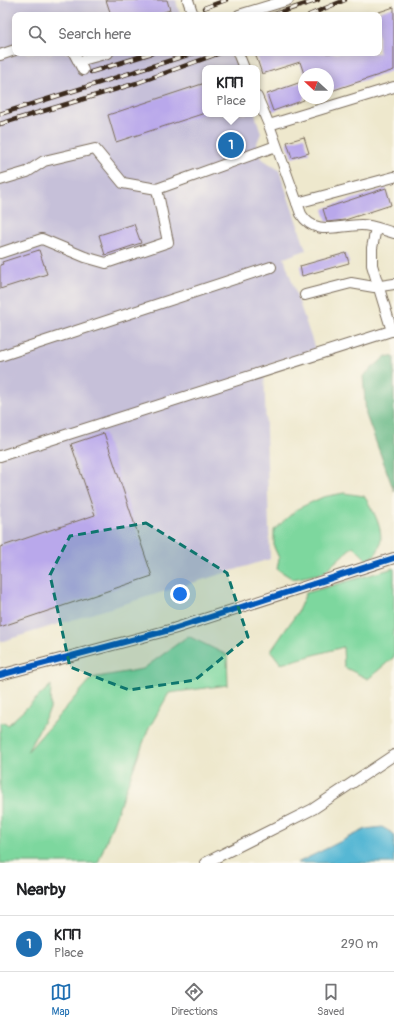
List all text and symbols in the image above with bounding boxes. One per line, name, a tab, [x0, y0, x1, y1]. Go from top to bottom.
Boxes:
search box	[12, 12, 382, 56]
icon: search	[26, 23, 48, 45]
text: Search here	[58, 25, 131, 44]
popup	[202, 65, 260, 117]
north arrow	[298, 68, 334, 104]
text: КПП	[216, 74, 243, 93]
text: Place	[216, 93, 246, 109]
pin: 1	[218, 130, 244, 160]
your location	[170, 584, 190, 604]
text: Nearby	[16, 879, 65, 900]
text: КПП	[54, 926, 81, 945]
text: 1	[26, 936, 32, 952]
text: 290 m	[341, 936, 378, 952]
text: Place	[54, 945, 83, 961]
tab: Map	[50, 981, 72, 1018]
tab: Directions	[171, 981, 218, 1018]
tab: Saved	[317, 981, 344, 1018]

